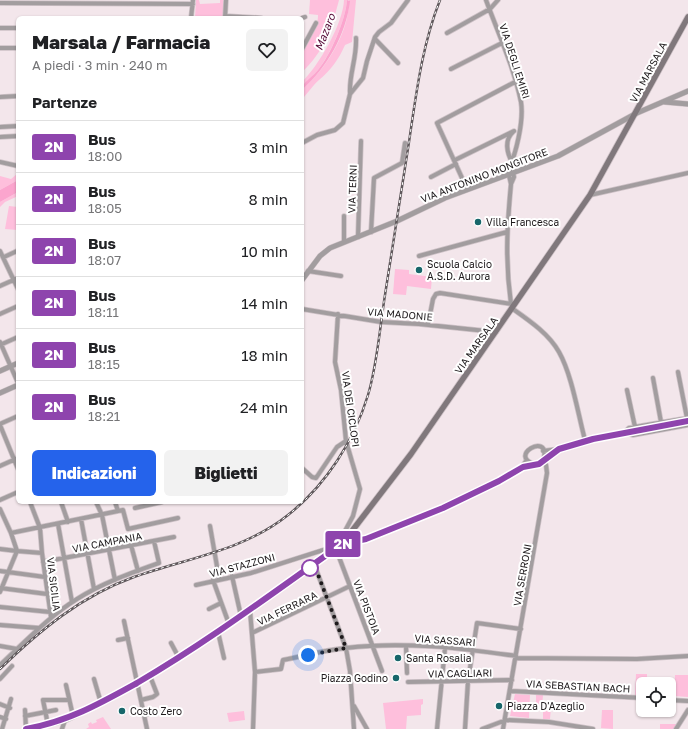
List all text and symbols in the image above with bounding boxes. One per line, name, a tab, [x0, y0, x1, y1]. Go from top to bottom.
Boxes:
water label: Mazaro	[312, 10, 338, 52]
street label: VIA DEGLI EMIRI	[497, 22, 533, 100]
button: heart	[246, 29, 288, 71]
text: Marsala / Farmacia	[32, 30, 210, 53]
street label: VIA MARSALA	[627, 39, 669, 104]
text: A piedi · 3 min · 240 m	[32, 57, 167, 73]
text: Partenze	[32, 93, 97, 111]
text: Bus	[88, 130, 116, 148]
text: 2N	[44, 138, 64, 155]
text: 3 min	[249, 138, 288, 156]
street label: VIA ANTONINO MONGITORE	[419, 145, 549, 205]
text: 18:00	[88, 148, 122, 164]
street label: VIA TERNI	[345, 164, 359, 214]
text: Bus	[88, 182, 116, 200]
text: 2N	[44, 190, 64, 207]
text: 8 min	[249, 190, 288, 208]
text: 18:05	[88, 200, 122, 216]
place label: Villa Francesca	[486, 216, 559, 228]
marker: Villa Francesca	[473, 217, 483, 227]
text: Bus	[88, 234, 116, 252]
text: 2N	[44, 242, 64, 259]
text: 10 min	[241, 242, 288, 260]
text: 18:07	[88, 252, 121, 268]
place label: Scuola Calcio A.S.D. Aurora	[427, 258, 492, 282]
marker: Scuola Calcio A.S.D. Aurora	[414, 265, 424, 275]
text: Bus	[88, 286, 116, 304]
text: 2N	[44, 294, 64, 311]
text: 14 min	[241, 294, 288, 312]
text: 18:11	[88, 304, 119, 320]
street label: VIA MADONIE	[367, 305, 433, 323]
street label: VIA MARSALA	[452, 314, 500, 376]
text: Bus	[88, 338, 116, 356]
text: 2N	[44, 346, 64, 363]
text: 18 min	[241, 346, 288, 364]
text: 18:15	[88, 356, 120, 372]
street label: VIA DEI CICLOPI	[340, 370, 362, 448]
text: Bus	[88, 390, 116, 408]
text: 2N	[44, 398, 64, 415]
text: 24 min	[240, 398, 288, 416]
text: 18:21	[88, 408, 120, 424]
button: Indicazioni	[32, 450, 156, 496]
button: Biglietti	[164, 450, 288, 496]
street label: VIA CAMPANIA	[71, 529, 143, 555]
line badge: 2N	[325, 531, 361, 557]
text: 2N	[333, 535, 353, 552]
street label: VIA SERRONI	[511, 543, 533, 607]
street label: VIA STAZZONI	[208, 550, 276, 580]
street label: VIA SICILIA	[45, 556, 63, 612]
unlabelled marker	[301, 559, 319, 577]
street label: VIA PISTOIA	[351, 578, 383, 637]
street label: VIA FERRARA	[255, 588, 319, 628]
street label: VIA SASSARI	[414, 632, 476, 648]
your location	[298, 645, 318, 665]
place label: Santa Rosalia	[406, 652, 471, 664]
marker: Santa Rosalia	[393, 653, 403, 663]
street label: VIA CAGLIARI	[428, 666, 492, 680]
place label: Piazza Godino	[321, 672, 388, 684]
marker: Piazza Godino	[391, 673, 401, 683]
street label: VIA SEBASTIAN BACH	[526, 677, 630, 695]
map controls	[636, 677, 676, 717]
button: locate	[636, 677, 676, 717]
place label: Piazza D'Azeglio	[507, 700, 584, 712]
marker: Piazza D'Azeglio	[494, 701, 504, 711]
place label: Costo Zero	[130, 705, 182, 717]
marker: Costo Zero	[117, 706, 127, 716]

